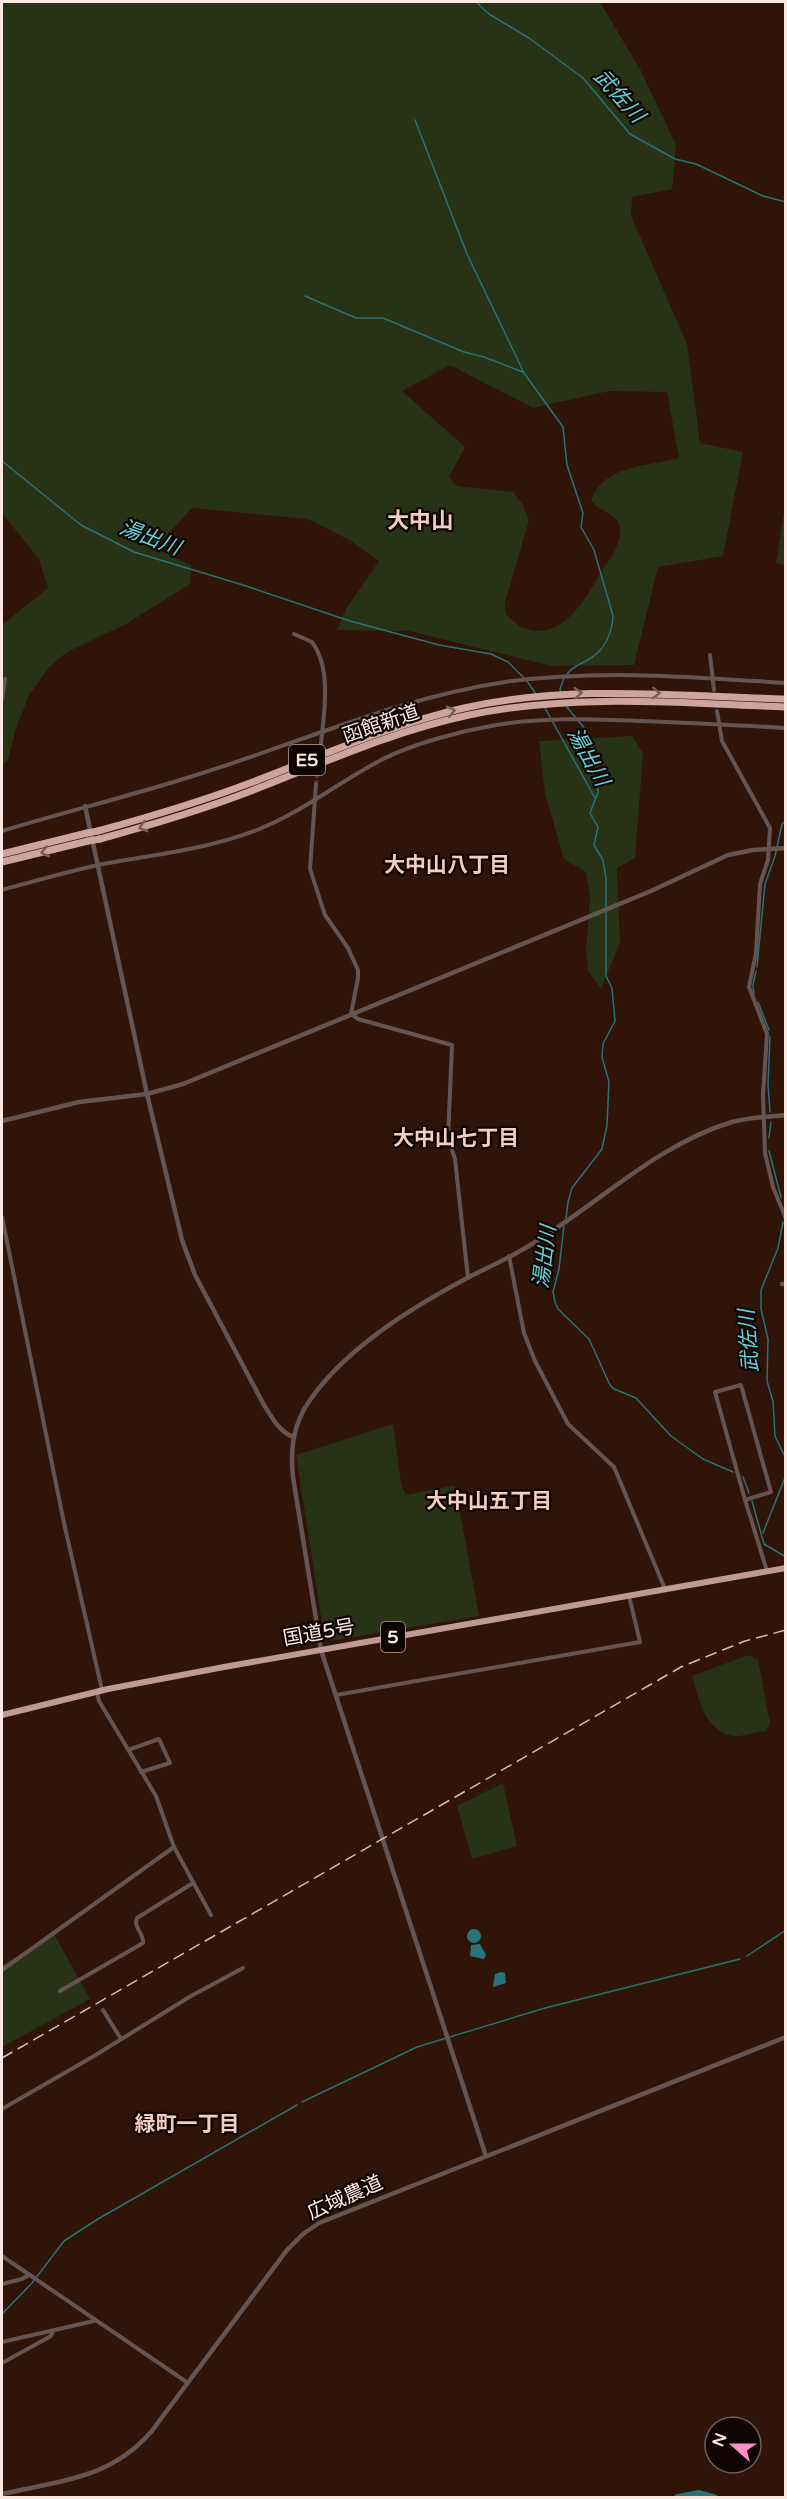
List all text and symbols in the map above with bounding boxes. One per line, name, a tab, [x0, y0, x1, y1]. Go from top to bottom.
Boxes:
water label: 武佐川	[589, 64, 651, 129]
district label: 大中山	[387, 508, 453, 534]
water label: 湯出川	[116, 515, 186, 562]
one-way arrow	[574, 686, 583, 699]
one-way arrow	[651, 687, 660, 700]
street label: 函館新道	[339, 700, 423, 748]
one-way arrow	[446, 705, 456, 718]
water label: 湯出川	[562, 723, 615, 792]
road number: E5	[289, 745, 325, 775]
one-way arrow	[139, 820, 149, 832]
one-way arrow	[40, 844, 50, 857]
district label: 大中山八丁目	[384, 853, 510, 878]
district label: 大中山七丁目	[393, 1126, 519, 1151]
water label: 湯出川	[529, 1222, 561, 1290]
water label: 武佐川	[734, 1307, 764, 1373]
district label: 大中山五丁目	[426, 1489, 552, 1514]
street label: 国道5号	[281, 1615, 357, 1651]
road number: 5	[381, 1622, 405, 1652]
district label: 緑町一丁目	[135, 2112, 240, 2137]
street label: 広域農道	[304, 2171, 386, 2225]
north arrow	[703, 2415, 763, 2475]
text: N	[708, 2430, 732, 2450]

